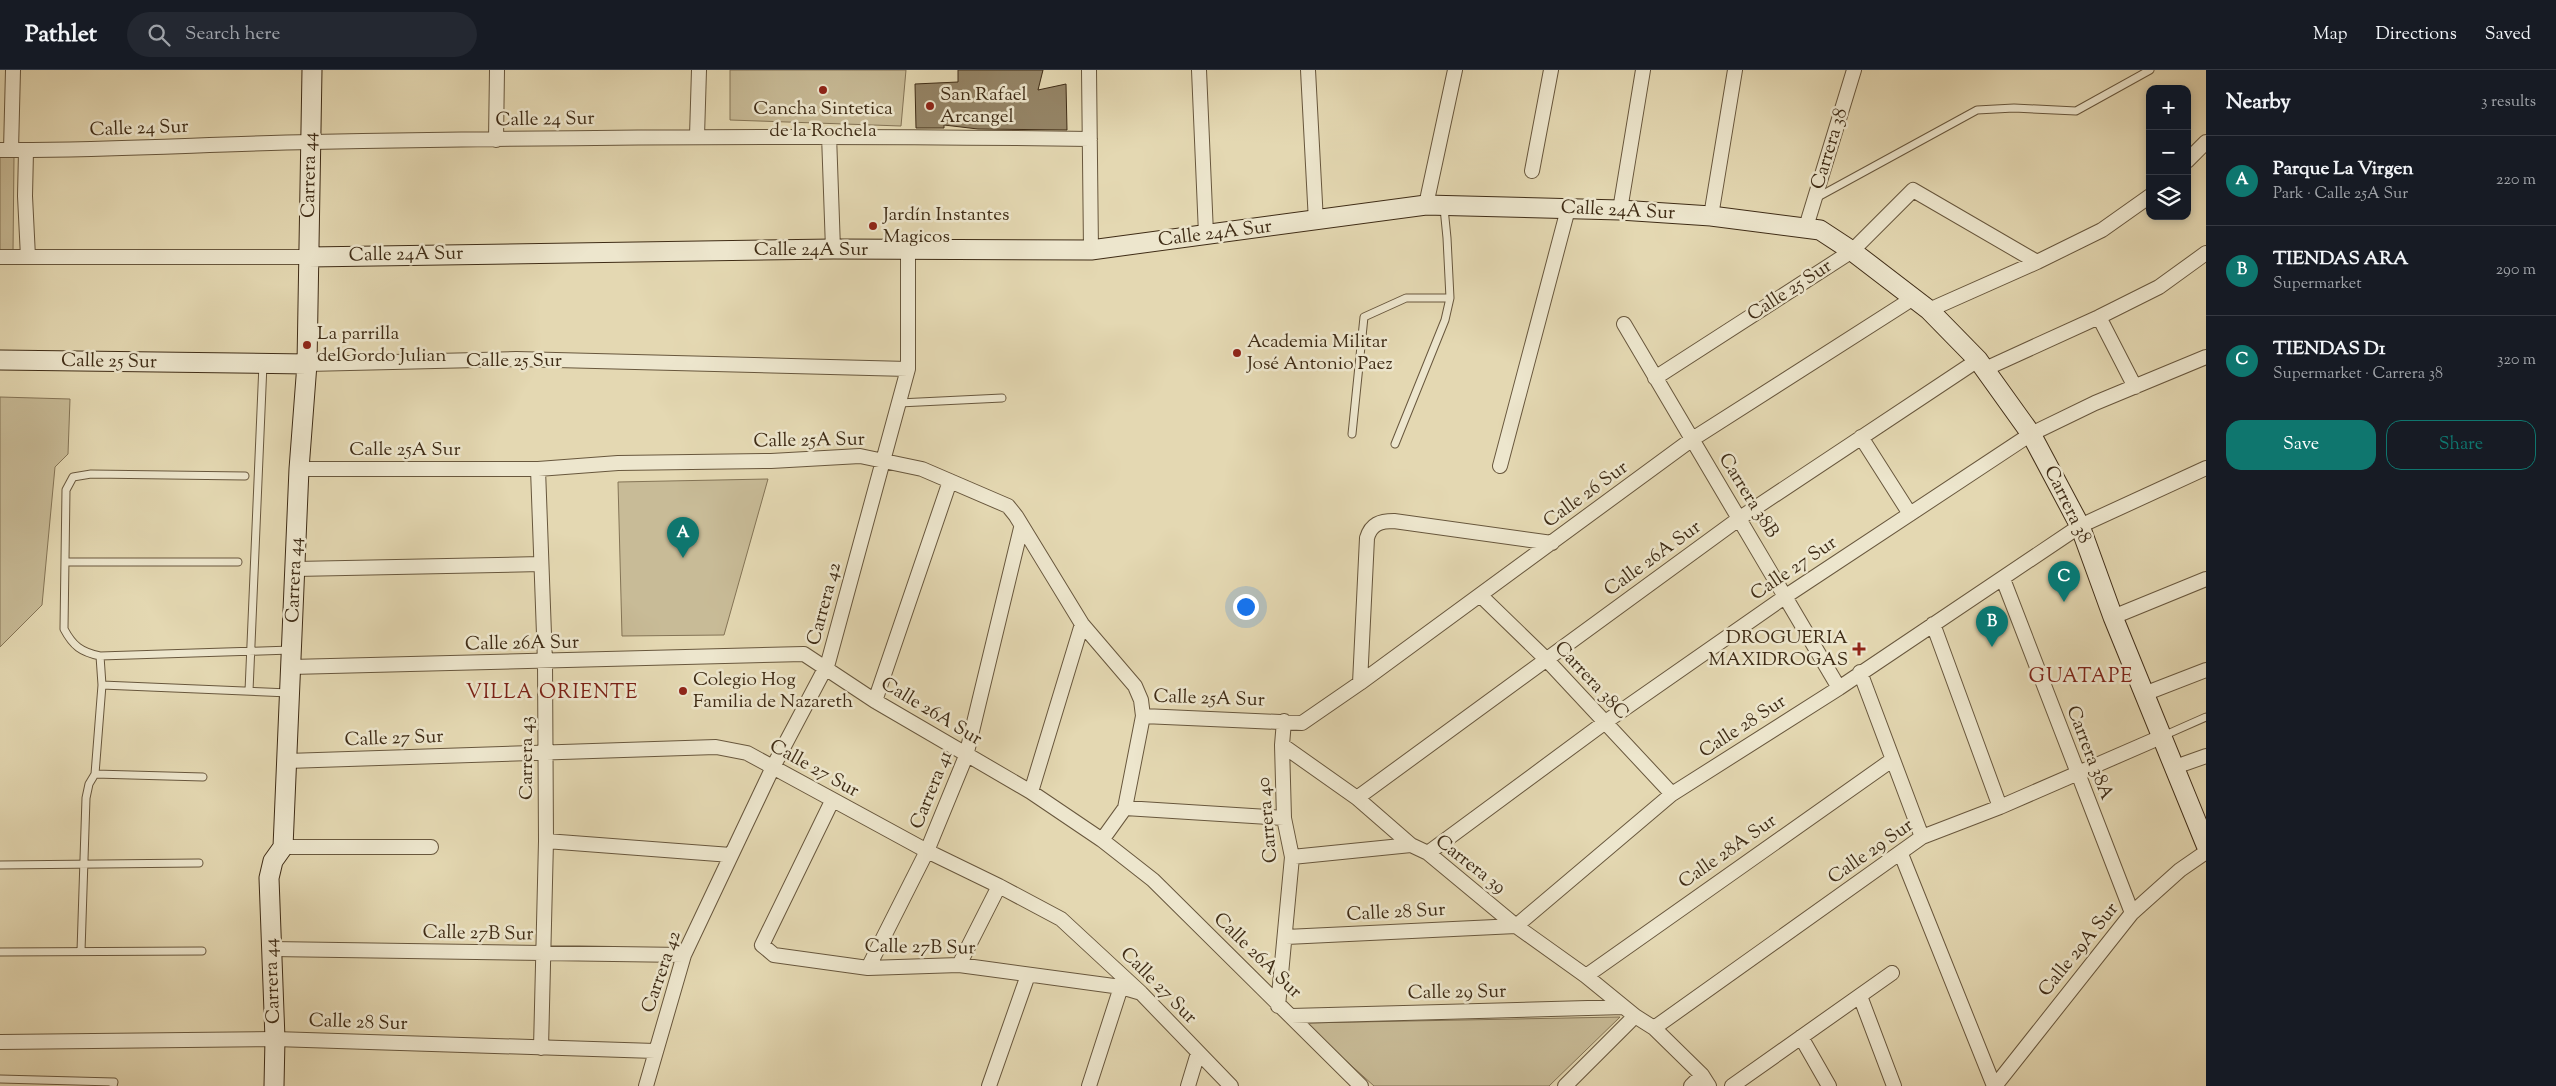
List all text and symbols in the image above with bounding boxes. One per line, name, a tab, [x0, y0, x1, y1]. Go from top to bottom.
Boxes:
search box	[127, 12, 477, 57]
text: Pathlet	[25, 18, 97, 52]
icon: search	[145, 21, 173, 49]
text: Search here	[185, 21, 280, 48]
text: Map	[2313, 22, 2348, 48]
text: Directions	[2376, 22, 2457, 48]
text: Saved	[2485, 22, 2531, 48]
place label: San Rafael Arcangel	[940, 82, 1027, 131]
marker: Cancha Sintetica de la Rochela	[817, 84, 829, 96]
map controls	[2146, 85, 2191, 220]
button: +	[2146, 85, 2191, 130]
text: Nearby	[2226, 88, 2291, 118]
text: 3 results	[2481, 91, 2536, 114]
place label: Cancha Sintetica de la Rochela	[753, 96, 893, 145]
marker: San Rafael Arcangel	[924, 100, 936, 112]
street label: Carrera 38	[1805, 105, 1855, 193]
street label: Calle 24 Sur	[495, 106, 595, 134]
street label: Calle 24 Sur	[89, 114, 189, 144]
button: −	[2146, 130, 2191, 175]
street label: Carrera 44	[296, 131, 324, 218]
text: Parque La Virgen	[2273, 156, 2414, 183]
text: A	[2236, 169, 2249, 192]
text: 220 m	[2496, 169, 2536, 192]
button: layers	[2146, 175, 2191, 220]
text: Park · Calle 25A Sur	[2273, 183, 2408, 206]
street label: Calle 24A Sur	[1560, 195, 1676, 227]
place label: Jardín Instantes Magicos	[882, 202, 1010, 251]
street label: Calle 24A Sur	[1157, 214, 1273, 254]
marker: Jardín Instantes Magicos	[867, 220, 879, 232]
street label: Calle 24A Sur	[754, 237, 868, 264]
street label: Calle 24A Sur	[349, 241, 463, 269]
text: TIENDAS ARA	[2273, 246, 2408, 273]
street label: Calle 25 Sur	[1742, 254, 1838, 328]
text: B	[2237, 259, 2247, 282]
text: 290 m	[2496, 259, 2536, 282]
text: Supermarket	[2273, 273, 2362, 296]
place label: La parrilla delGordo Julian	[317, 321, 447, 370]
place label: Academia Militar José Antonio Paez	[1246, 329, 1393, 378]
text: TIENDAS D1	[2273, 336, 2385, 363]
marker: La parrilla delGordo Julian	[301, 339, 313, 351]
marker: Academia Militar José Antonio Paez	[1231, 347, 1243, 359]
street label: Calle 25 Sur	[61, 348, 157, 376]
street label: Calle 25 Sur	[466, 348, 562, 375]
text: C	[2236, 349, 2248, 372]
text: 320 m	[2497, 349, 2536, 372]
text: Supermarket · Carrera 38	[2273, 363, 2443, 386]
button: Save	[2226, 420, 2376, 470]
button: Share	[2386, 420, 2536, 470]
street label: Calle 25A Sur	[753, 427, 865, 455]
street label: Calle 25A Sur	[349, 437, 461, 464]
street label: Carrera 38B	[1711, 448, 1785, 544]
street label: Calle 26 Sur	[1538, 455, 1634, 535]
street label: Carrera 38	[2037, 461, 2097, 549]
street label: Calle 26A Sur	[1599, 515, 1707, 603]
pin: A	[667, 517, 699, 558]
street label: Calle 27 Sur	[1745, 530, 1843, 608]
street label: Carrera 44	[280, 536, 310, 623]
street label: Carrera 42	[801, 559, 849, 649]
pin: C	[2048, 561, 2080, 602]
your location	[1233, 594, 1259, 620]
pin: B	[1976, 606, 2008, 647]
place label: DROGUERIA MAXIDROGAS	[1708, 625, 1849, 674]
street label: Calle 26A Sur	[465, 630, 579, 658]
street label: Carrera 38C	[1547, 636, 1635, 726]
marker: DROGUERIA MAXIDROGAS	[1852, 642, 1866, 656]
district label: GUATAPE	[2029, 663, 2133, 692]
place label: Colegio Hog Familia de Nazareth	[693, 667, 853, 716]
street label: Calle 26A Sur	[875, 671, 987, 753]
district label: VILLA ORIENTE	[466, 679, 638, 708]
street label: Calle 25A Sur	[1153, 684, 1265, 714]
marker: Colegio Hog Familia de Nazareth	[677, 685, 689, 697]
street label: Calle 28 Sur	[1694, 689, 1792, 765]
street label: Carrera 38A	[2059, 702, 2120, 805]
street label: Carrera 43	[514, 716, 541, 800]
street label: Calle 27 Sur	[344, 724, 444, 754]
street label: Calle 27 Sur	[764, 733, 864, 805]
street label: Carrera 41	[904, 746, 960, 833]
street label: Carrera 40	[1251, 776, 1285, 864]
street label: Calle 28A Sur	[1673, 808, 1783, 896]
street label: Calle 29 Sur	[1823, 813, 1919, 891]
street label: Carrera 39	[1429, 829, 1511, 901]
street label: Calle 28 Sur	[1346, 897, 1446, 929]
street label: Calle 29A Sur	[2033, 897, 2125, 1003]
street label: Calle 26A Sur	[1207, 907, 1307, 1005]
street label: Calle 27B Sur	[422, 920, 534, 948]
street label: Carrera 42	[635, 927, 689, 1017]
street label: Calle 27B Sur	[864, 934, 976, 962]
street label: Carrera 44	[258, 937, 288, 1024]
street label: Calle 27 Sur	[1113, 941, 1203, 1031]
street label: Calle 29 Sur	[1407, 979, 1507, 1007]
street label: Calle 28 Sur	[308, 1008, 408, 1038]

